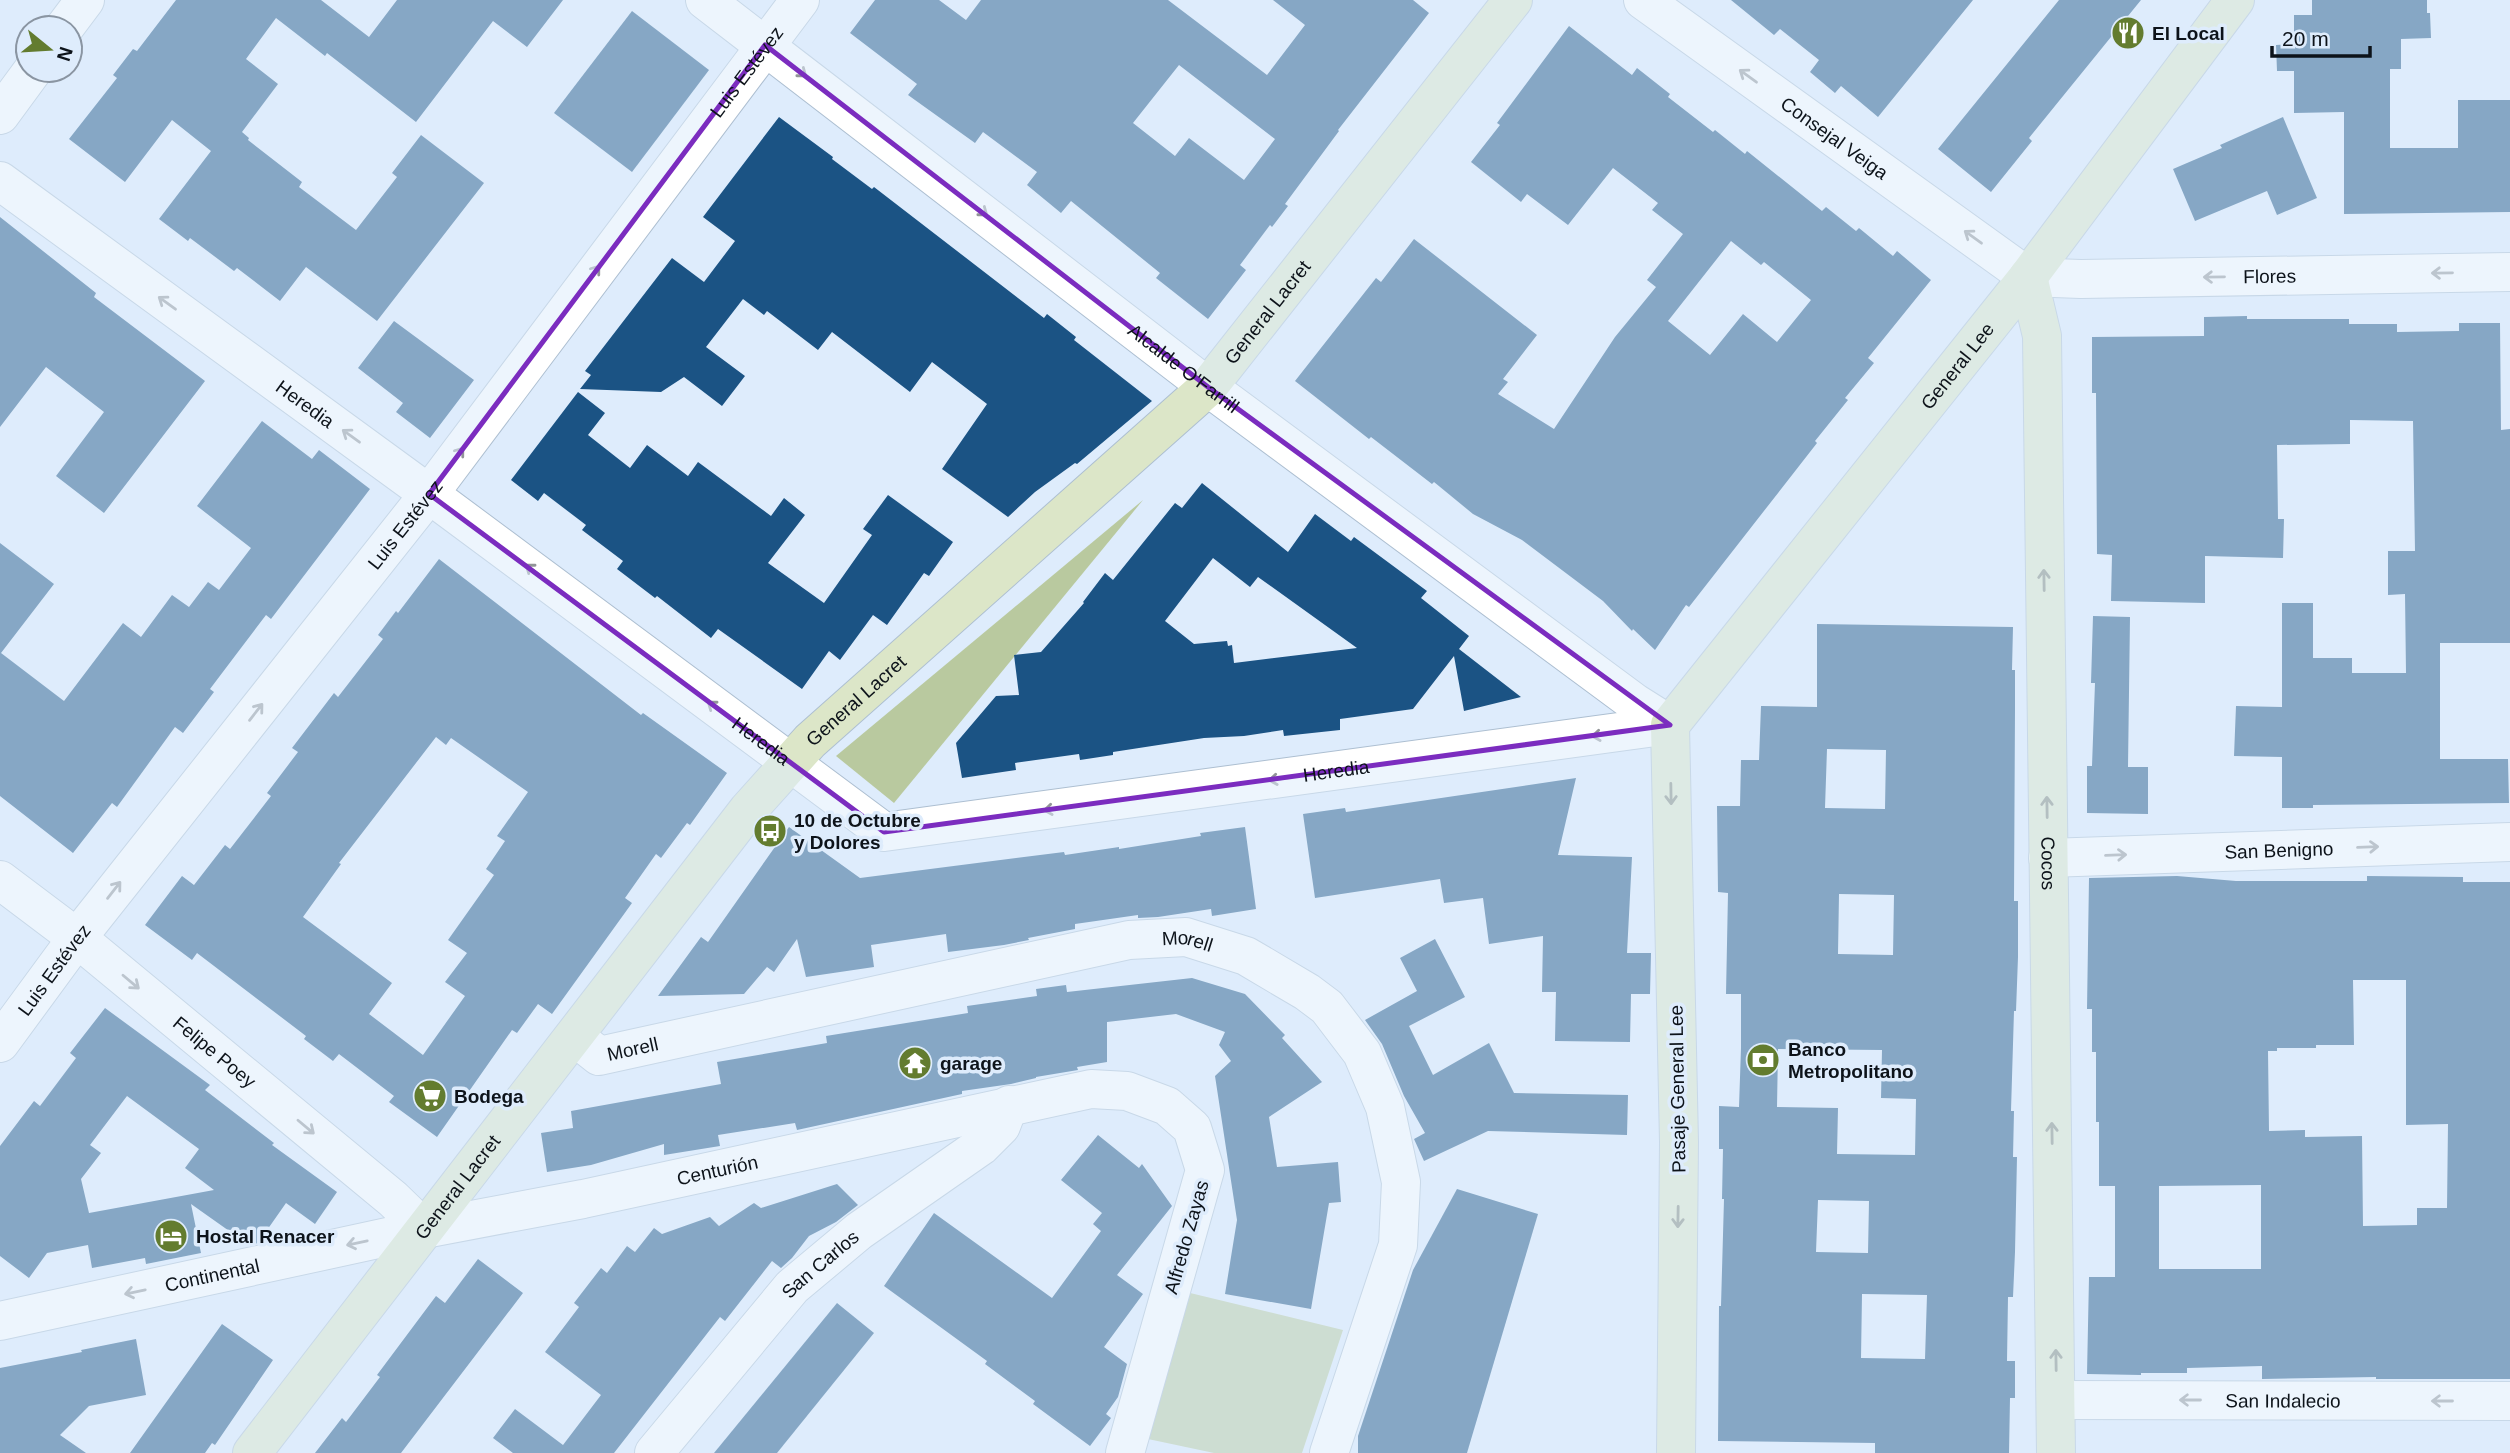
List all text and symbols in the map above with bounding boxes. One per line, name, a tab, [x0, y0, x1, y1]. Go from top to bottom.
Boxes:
north arrow	[14, 14, 84, 84]
restaurant icon: El Local	[2109, 14, 2147, 52]
scale bar	[2272, 14, 2370, 58]
street label: Luis Estévez	[706, 23, 787, 121]
place label: El Local	[2152, 23, 2225, 44]
text: 20 m	[2282, 27, 2329, 50]
text: N	[53, 44, 77, 64]
one-way arrow	[789, 63, 807, 78]
one-way arrow	[1739, 69, 1758, 83]
street label: Consejal Veiga	[1777, 93, 1892, 184]
one-way arrow	[969, 202, 987, 217]
one-way arrow	[1963, 230, 1982, 245]
street label: General Lacret	[1220, 256, 1315, 368]
one-way arrow	[586, 265, 601, 284]
street label: Flores	[2243, 265, 2296, 287]
one-way arrow	[2431, 266, 2454, 280]
one-way arrow	[2203, 270, 2226, 283]
one-way arrow	[158, 295, 177, 310]
street label: General Lee	[1917, 319, 1998, 413]
street label: Alcalde O'Farrill	[1124, 320, 1243, 417]
street label: Heredia	[272, 376, 339, 433]
one-way arrow	[342, 429, 361, 443]
one-way arrow	[450, 447, 464, 466]
street label: Luis Estévez	[364, 476, 447, 573]
one-way arrow	[525, 564, 543, 579]
one-way arrow	[2038, 569, 2051, 592]
street label: General Lacret	[802, 651, 911, 750]
one-way arrow	[707, 700, 726, 715]
one-way arrow	[248, 703, 263, 722]
street label: Heredia	[728, 713, 794, 770]
one-way arrow	[1591, 728, 1614, 741]
street label: Heredia	[1302, 756, 1371, 786]
one-way arrow	[1269, 772, 1291, 785]
one-way arrow	[1664, 782, 1678, 805]
one-way arrow	[2040, 796, 2054, 819]
one-way arrow	[1043, 803, 1066, 816]
place label: 10 de Octubre y Dolores	[794, 810, 921, 853]
bus stop icon: 10 de Octubre y Dolores	[751, 812, 789, 850]
street label: Cocos	[2037, 836, 2059, 890]
street label: San Benigno	[2224, 838, 2334, 863]
one-way arrow	[2356, 840, 2379, 854]
one-way arrow	[2104, 849, 2127, 862]
one-way arrow	[107, 881, 122, 900]
street label: Luis Estévez	[14, 920, 95, 1020]
street label: Morell	[1161, 927, 1215, 956]
one-way arrow	[121, 975, 139, 990]
street label: Pasaje General Lee	[1666, 1005, 1689, 1173]
street label: Felipe Poey	[169, 1012, 260, 1093]
street label: Morell	[605, 1033, 660, 1065]
place label: Banco Metropolitano	[1788, 1039, 1914, 1082]
bank icon: Banco Metropolitano	[1744, 1041, 1782, 1079]
temple icon: garage	[896, 1044, 934, 1082]
place label: garage	[940, 1053, 1002, 1074]
supermarket icon: Bodega	[411, 1077, 449, 1115]
place label: Bodega	[454, 1086, 524, 1107]
one-way arrow	[297, 1119, 315, 1135]
one-way arrow	[2046, 1122, 2059, 1145]
street label: General Lacret	[411, 1130, 505, 1243]
street label: Centurión	[675, 1151, 760, 1189]
street label: Alfredo Zayas	[1160, 1178, 1213, 1296]
one-way arrow	[1671, 1205, 1685, 1228]
hotel icon: Hostal Renacer	[152, 1217, 190, 1255]
place label: Hostal Renacer	[196, 1226, 335, 1247]
street label: San Carlos	[777, 1226, 863, 1302]
one-way arrow	[346, 1237, 369, 1251]
street label: Continental	[163, 1255, 261, 1296]
one-way arrow	[124, 1285, 147, 1299]
one-way arrow	[2049, 1349, 2063, 1372]
street label: San Indalecio	[2225, 1390, 2341, 1412]
one-way arrow	[2179, 1393, 2202, 1407]
one-way arrow	[2431, 1394, 2454, 1408]

